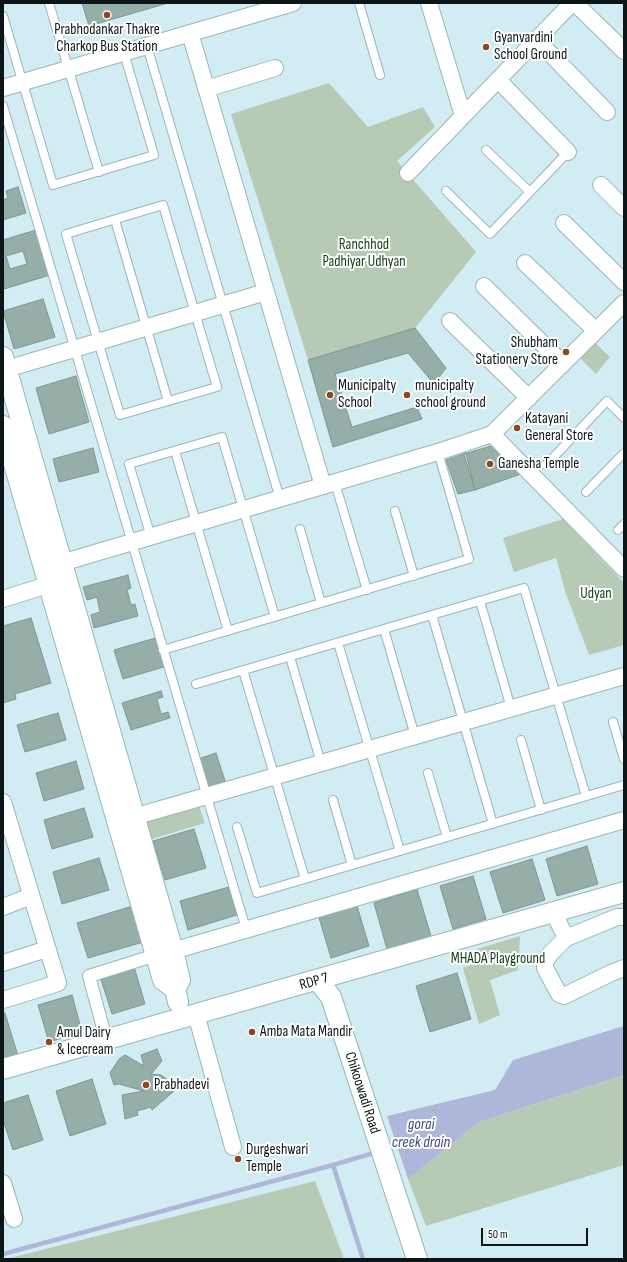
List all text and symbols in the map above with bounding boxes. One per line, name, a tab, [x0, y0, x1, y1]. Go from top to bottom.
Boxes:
marker: Prabhodankar Thakre Charkop Bus Station	[102, 10, 112, 20]
place label: Prabhodankar Thakre Charkop Bus Station	[54, 21, 160, 56]
place label: Gyanvardini School Ground	[494, 29, 567, 64]
marker: Gyanvardini School Ground	[481, 42, 491, 52]
park label: Ranchhod Padhiyar Udhyan	[322, 236, 406, 271]
place label: Shubham Stationery Store	[475, 334, 558, 369]
marker: Shubham Stationery Store	[561, 347, 571, 357]
place label: Municipalty School	[338, 377, 396, 412]
place label: municipalty school ground	[415, 377, 486, 412]
marker: Municipalty School	[325, 390, 335, 400]
marker: municipalty school ground	[402, 390, 412, 400]
place label: Katayani General Store	[525, 410, 593, 445]
marker: Katayani General Store	[512, 423, 522, 433]
place label: Ganesha Temple	[498, 455, 579, 473]
marker: Ganesha Temple	[485, 459, 495, 469]
park label: Udyan	[580, 585, 612, 603]
park label: MHADA Playground	[451, 950, 545, 968]
street label: RDP 7	[298, 969, 330, 995]
place label: Amba Mata Mandir	[260, 1023, 353, 1041]
place label: Amul Dairy & Icecream	[57, 1024, 113, 1059]
marker: Amba Mata Mandir	[247, 1027, 257, 1037]
marker: Amul Dairy & Icecream	[44, 1037, 54, 1047]
street label: Chikoowadi Road	[340, 1050, 384, 1136]
place label: Prabhadevi	[154, 1076, 209, 1094]
marker: Prabhadevi	[141, 1080, 151, 1090]
water label: gorai creek drain	[392, 1115, 450, 1153]
place label: Durgeshwari Temple	[246, 1141, 308, 1176]
marker: Durgeshwari Temple	[233, 1154, 243, 1164]
scale bar	[483, 1220, 590, 1246]
text: 50 m	[488, 1227, 508, 1242]

